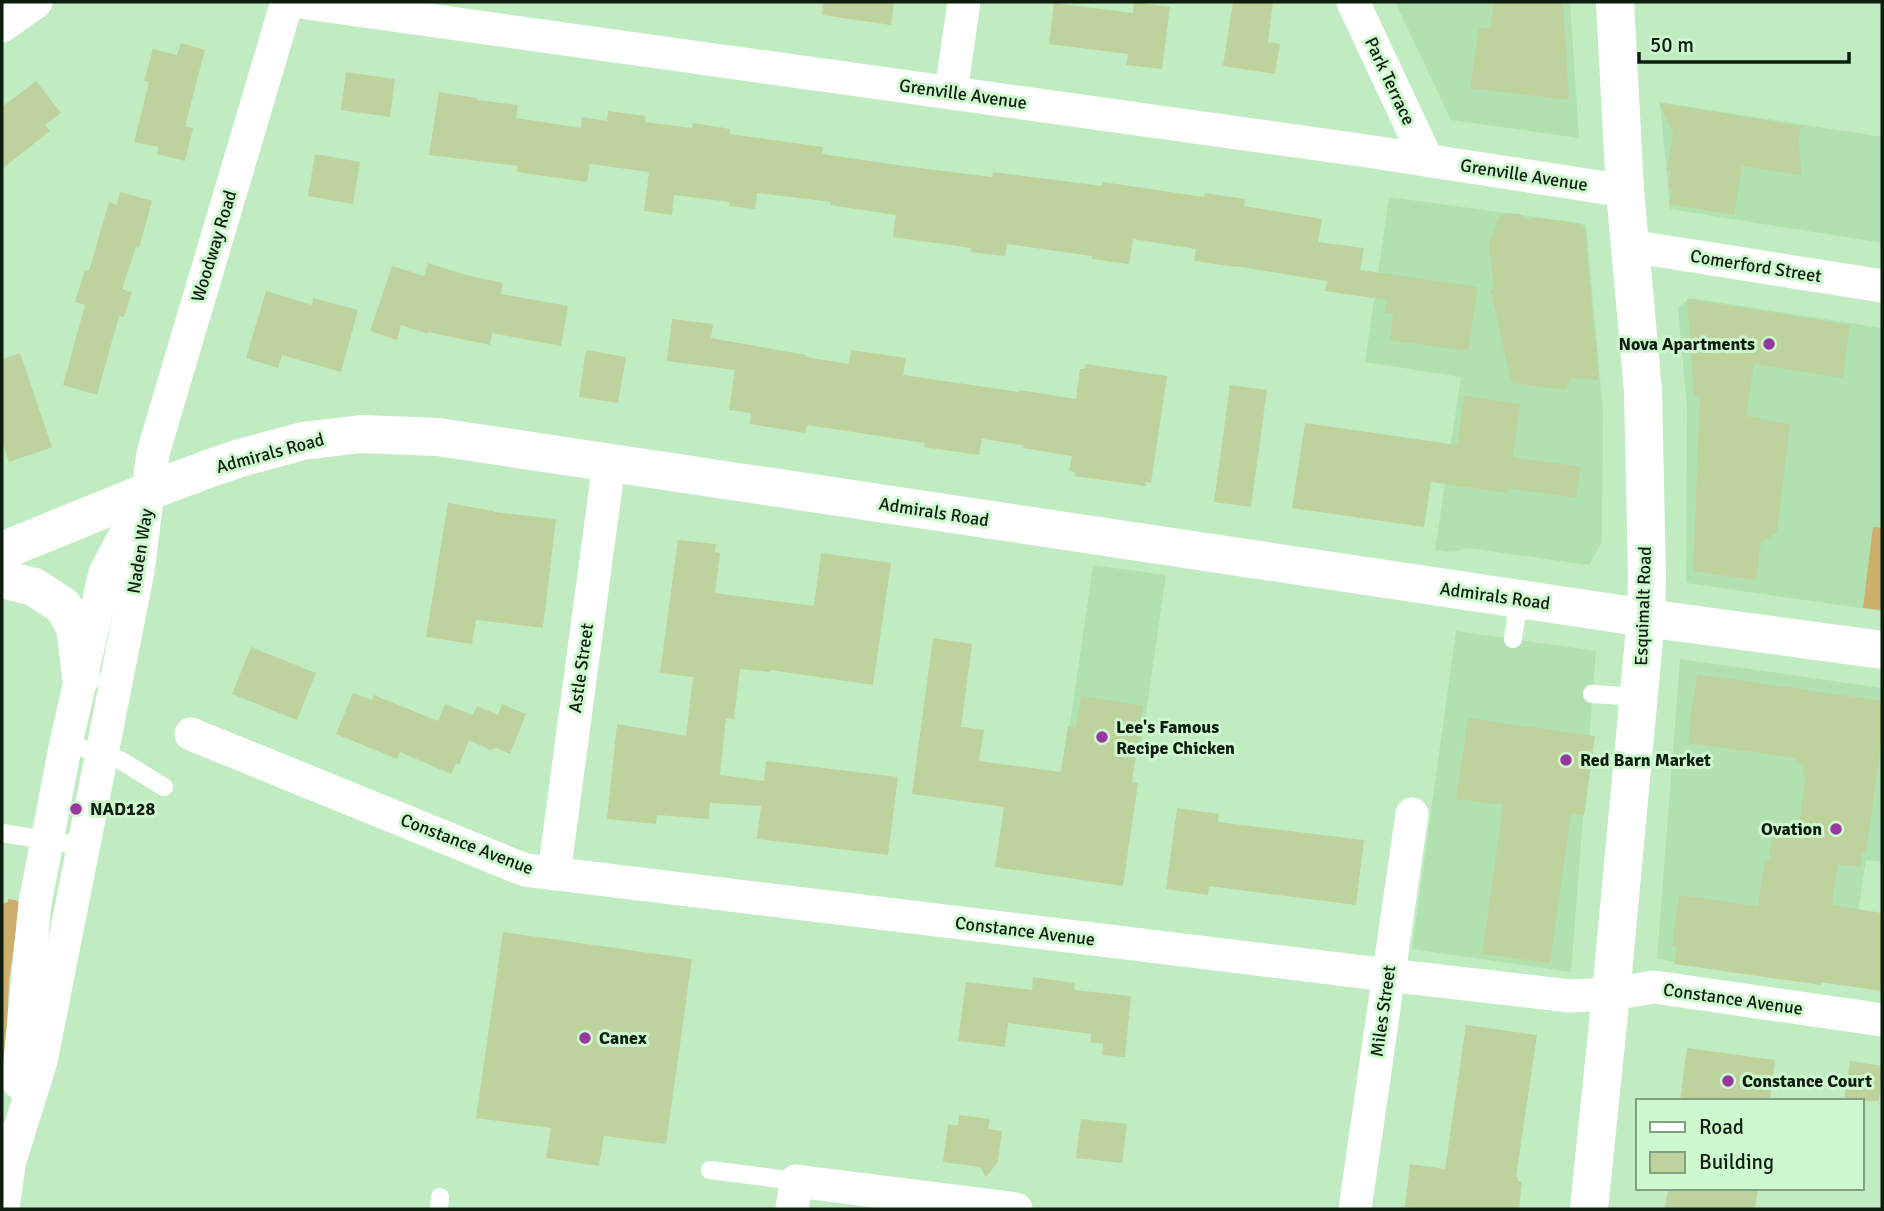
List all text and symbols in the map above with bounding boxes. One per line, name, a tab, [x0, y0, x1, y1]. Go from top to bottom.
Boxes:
scale bar	[1639, 21, 1849, 65]
text: 50 m	[1650, 32, 1694, 58]
street label: Park Terrace	[1360, 34, 1420, 128]
street label: Grenville Avenue	[898, 74, 1028, 114]
street label: Grenville Avenue	[1459, 154, 1589, 196]
street label: Woodway Road	[187, 188, 241, 304]
street label: Comerford Street	[1689, 245, 1823, 287]
place label: Nova Apartments	[1618, 333, 1755, 355]
marker: Nova Apartments	[1761, 336, 1777, 352]
street label: Admirals Road	[214, 428, 326, 478]
street label: Admirals Road	[878, 492, 990, 532]
street label: Naden Way	[122, 506, 158, 595]
street label: Esquimalt Road	[1630, 546, 1656, 666]
street label: Admirals Road	[1439, 577, 1551, 615]
street label: Astle Street	[564, 622, 598, 714]
place label: Lee's Famous Recipe Chicken	[1116, 716, 1235, 759]
marker: Lee's Famous Recipe Chicken	[1094, 729, 1110, 745]
place label: Red Barn Market	[1580, 749, 1711, 771]
marker: Red Barn Market	[1558, 752, 1574, 768]
place label: NAD128	[90, 798, 155, 820]
marker: NAD128	[68, 801, 84, 817]
street label: Constance Avenue	[397, 809, 537, 879]
place label: Ovation	[1761, 818, 1822, 840]
marker: Ovation	[1828, 821, 1844, 837]
street label: Constance Avenue	[954, 912, 1096, 950]
street label: Miles Street	[1366, 964, 1400, 1058]
street label: Constance Avenue	[1662, 978, 1804, 1020]
place label: Canex	[599, 1027, 647, 1049]
marker: Canex	[577, 1030, 593, 1046]
place label: Constance Court	[1742, 1070, 1872, 1092]
marker: Constance Court	[1720, 1073, 1736, 1089]
legend	[1636, 1099, 1863, 1190]
text: Road	[1699, 1114, 1744, 1140]
text: Building	[1699, 1149, 1774, 1175]

